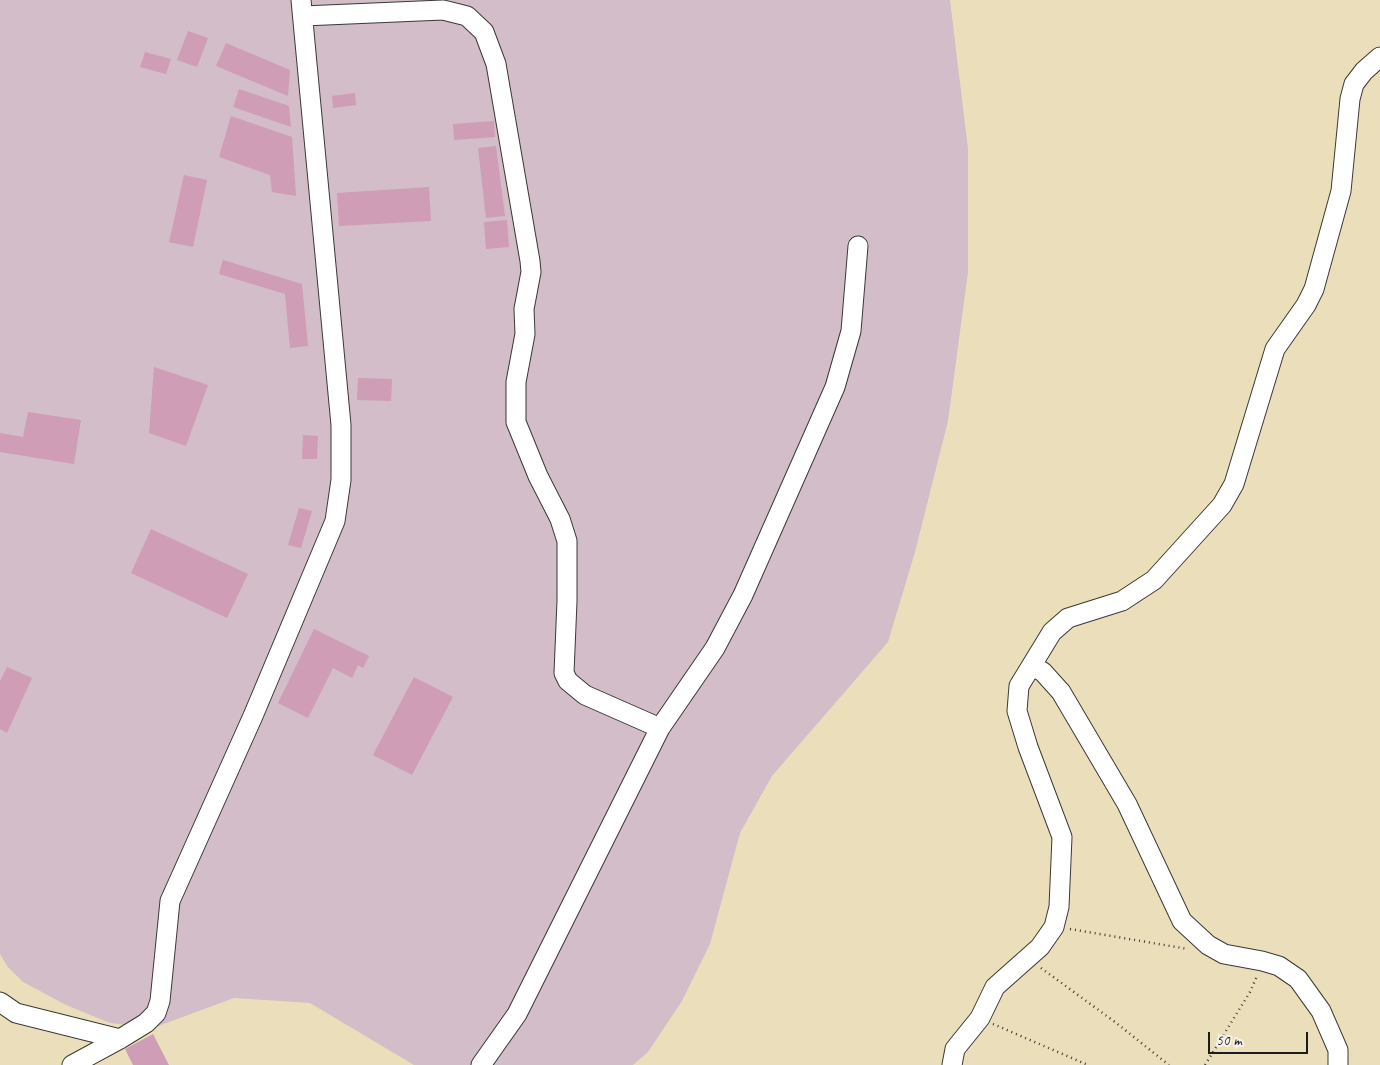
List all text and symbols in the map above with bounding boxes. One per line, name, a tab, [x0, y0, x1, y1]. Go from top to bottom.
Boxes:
scale bar	[1210, 1022, 1310, 1054]
text: 50 m	[1216, 1031, 1242, 1050]

